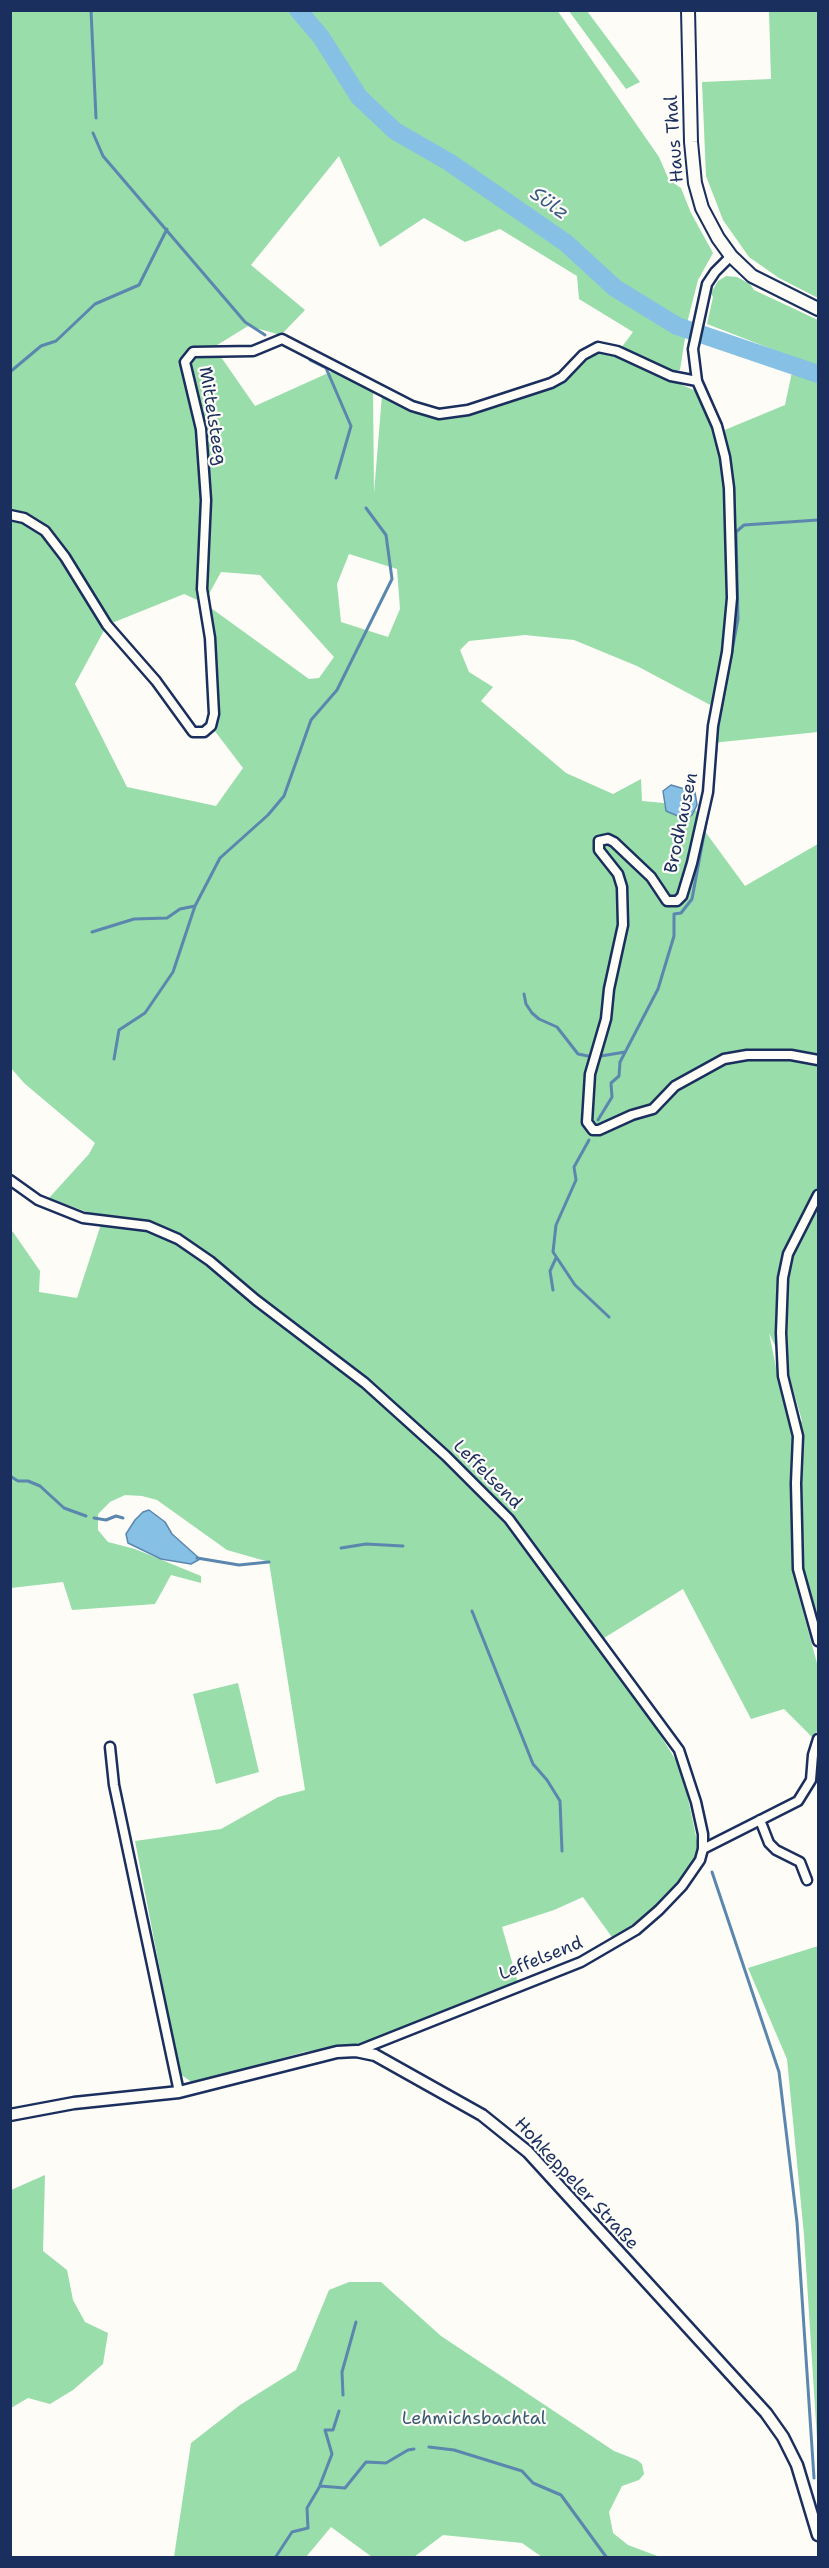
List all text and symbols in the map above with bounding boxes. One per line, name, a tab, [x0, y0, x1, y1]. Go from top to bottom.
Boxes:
street label: Haus Thal	[661, 95, 689, 183]
water label: Sülz	[525, 182, 573, 226]
street label: Mittelsteeg	[194, 365, 230, 467]
street label: Brodhausen	[661, 771, 703, 875]
street label: Leffelsend	[448, 1436, 526, 1514]
street label: Leffelsend	[496, 1932, 586, 1986]
street label: Hohkeppeler Straße	[509, 2113, 643, 2255]
park label: Lehmichsbachtal	[402, 2408, 546, 2430]

